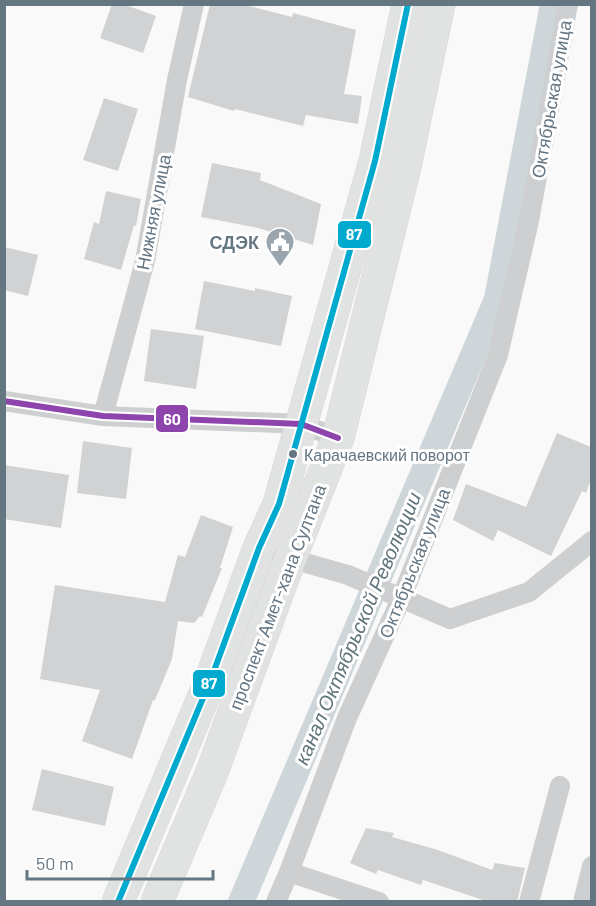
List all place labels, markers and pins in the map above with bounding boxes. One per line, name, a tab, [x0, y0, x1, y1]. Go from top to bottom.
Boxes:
public building icon: СДЭК	[264, 226, 296, 268]
place label: СДЭК	[210, 231, 260, 253]
place label: Карачаевский поворот	[304, 445, 470, 464]
marker: Карачаевский поворот	[287, 448, 299, 460]

